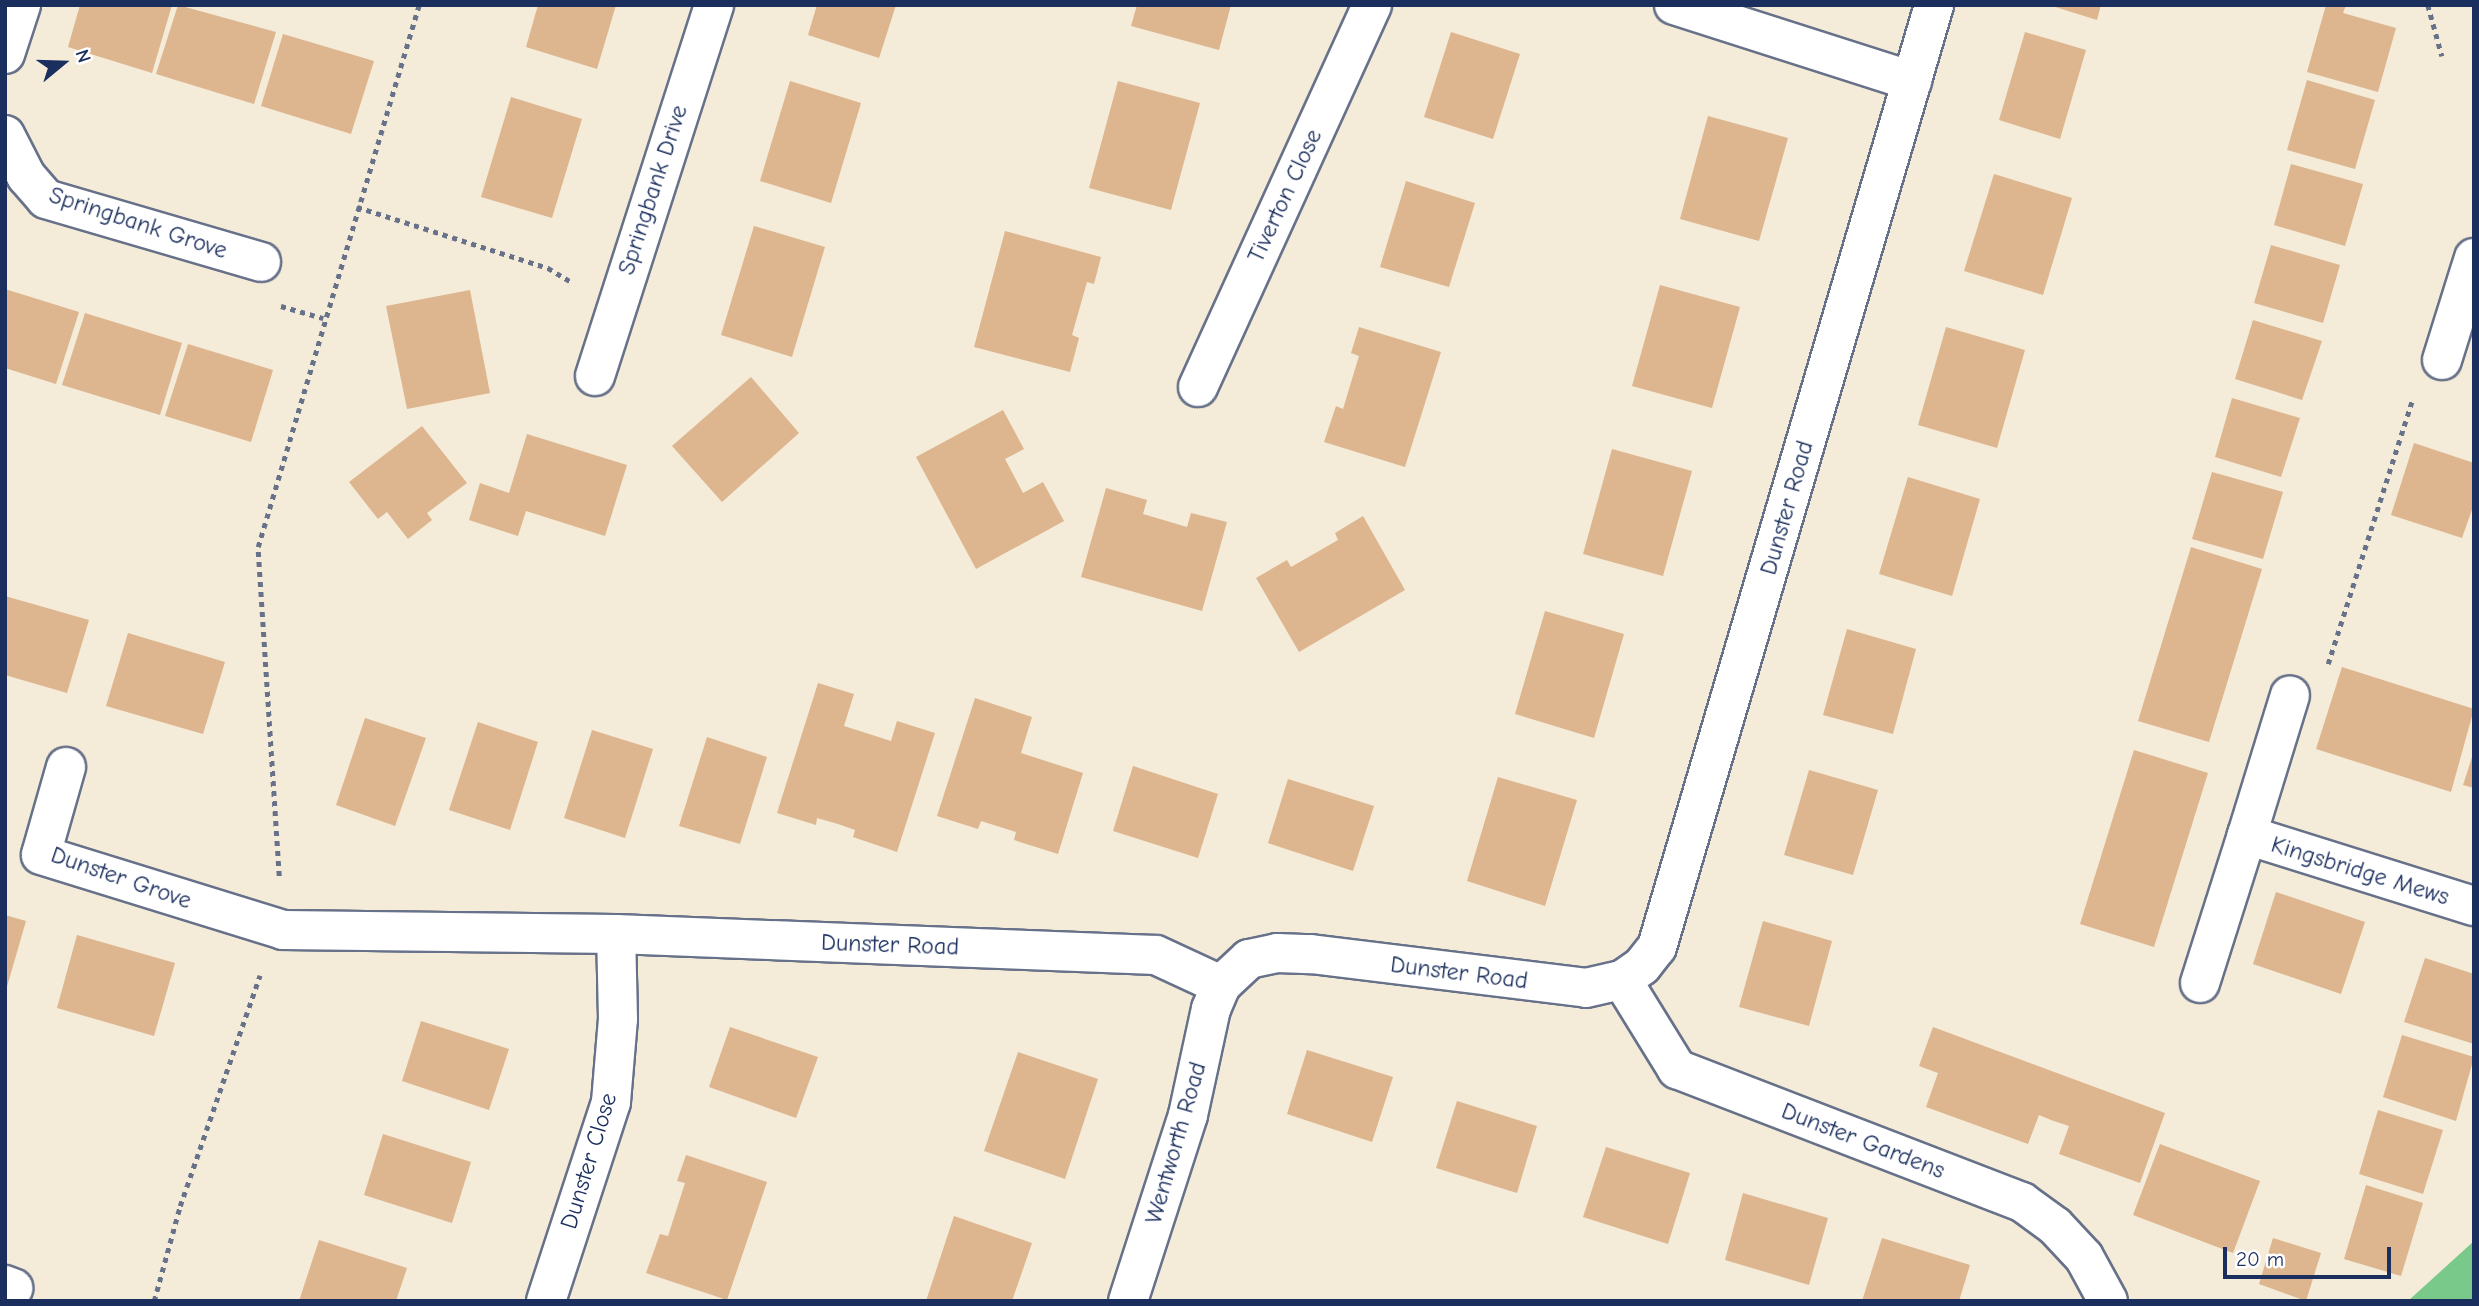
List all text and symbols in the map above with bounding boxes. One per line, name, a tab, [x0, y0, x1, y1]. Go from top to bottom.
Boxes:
north arrow	[28, 28, 98, 98]
text: N	[70, 47, 95, 66]
street label: Springbank Drive	[612, 102, 694, 278]
street label: Tiverton Close	[1242, 125, 1328, 267]
street label: Springbank Grove	[45, 181, 231, 265]
street label: Dunster Road	[1754, 438, 1820, 578]
street label: Kingsbridge Mews	[2268, 830, 2452, 912]
street label: Dunster Grove	[47, 841, 195, 915]
street label: Dunster Road	[820, 928, 960, 962]
street label: Dunster Road	[1389, 950, 1529, 996]
street label: Wentworth Road	[1139, 1059, 1213, 1227]
street label: Dunster Close	[555, 1089, 623, 1233]
street label: Dunster Gardens	[1777, 1097, 1949, 1185]
scale bar	[2227, 1232, 2395, 1276]
text: 20 m	[2236, 1247, 2284, 1271]

